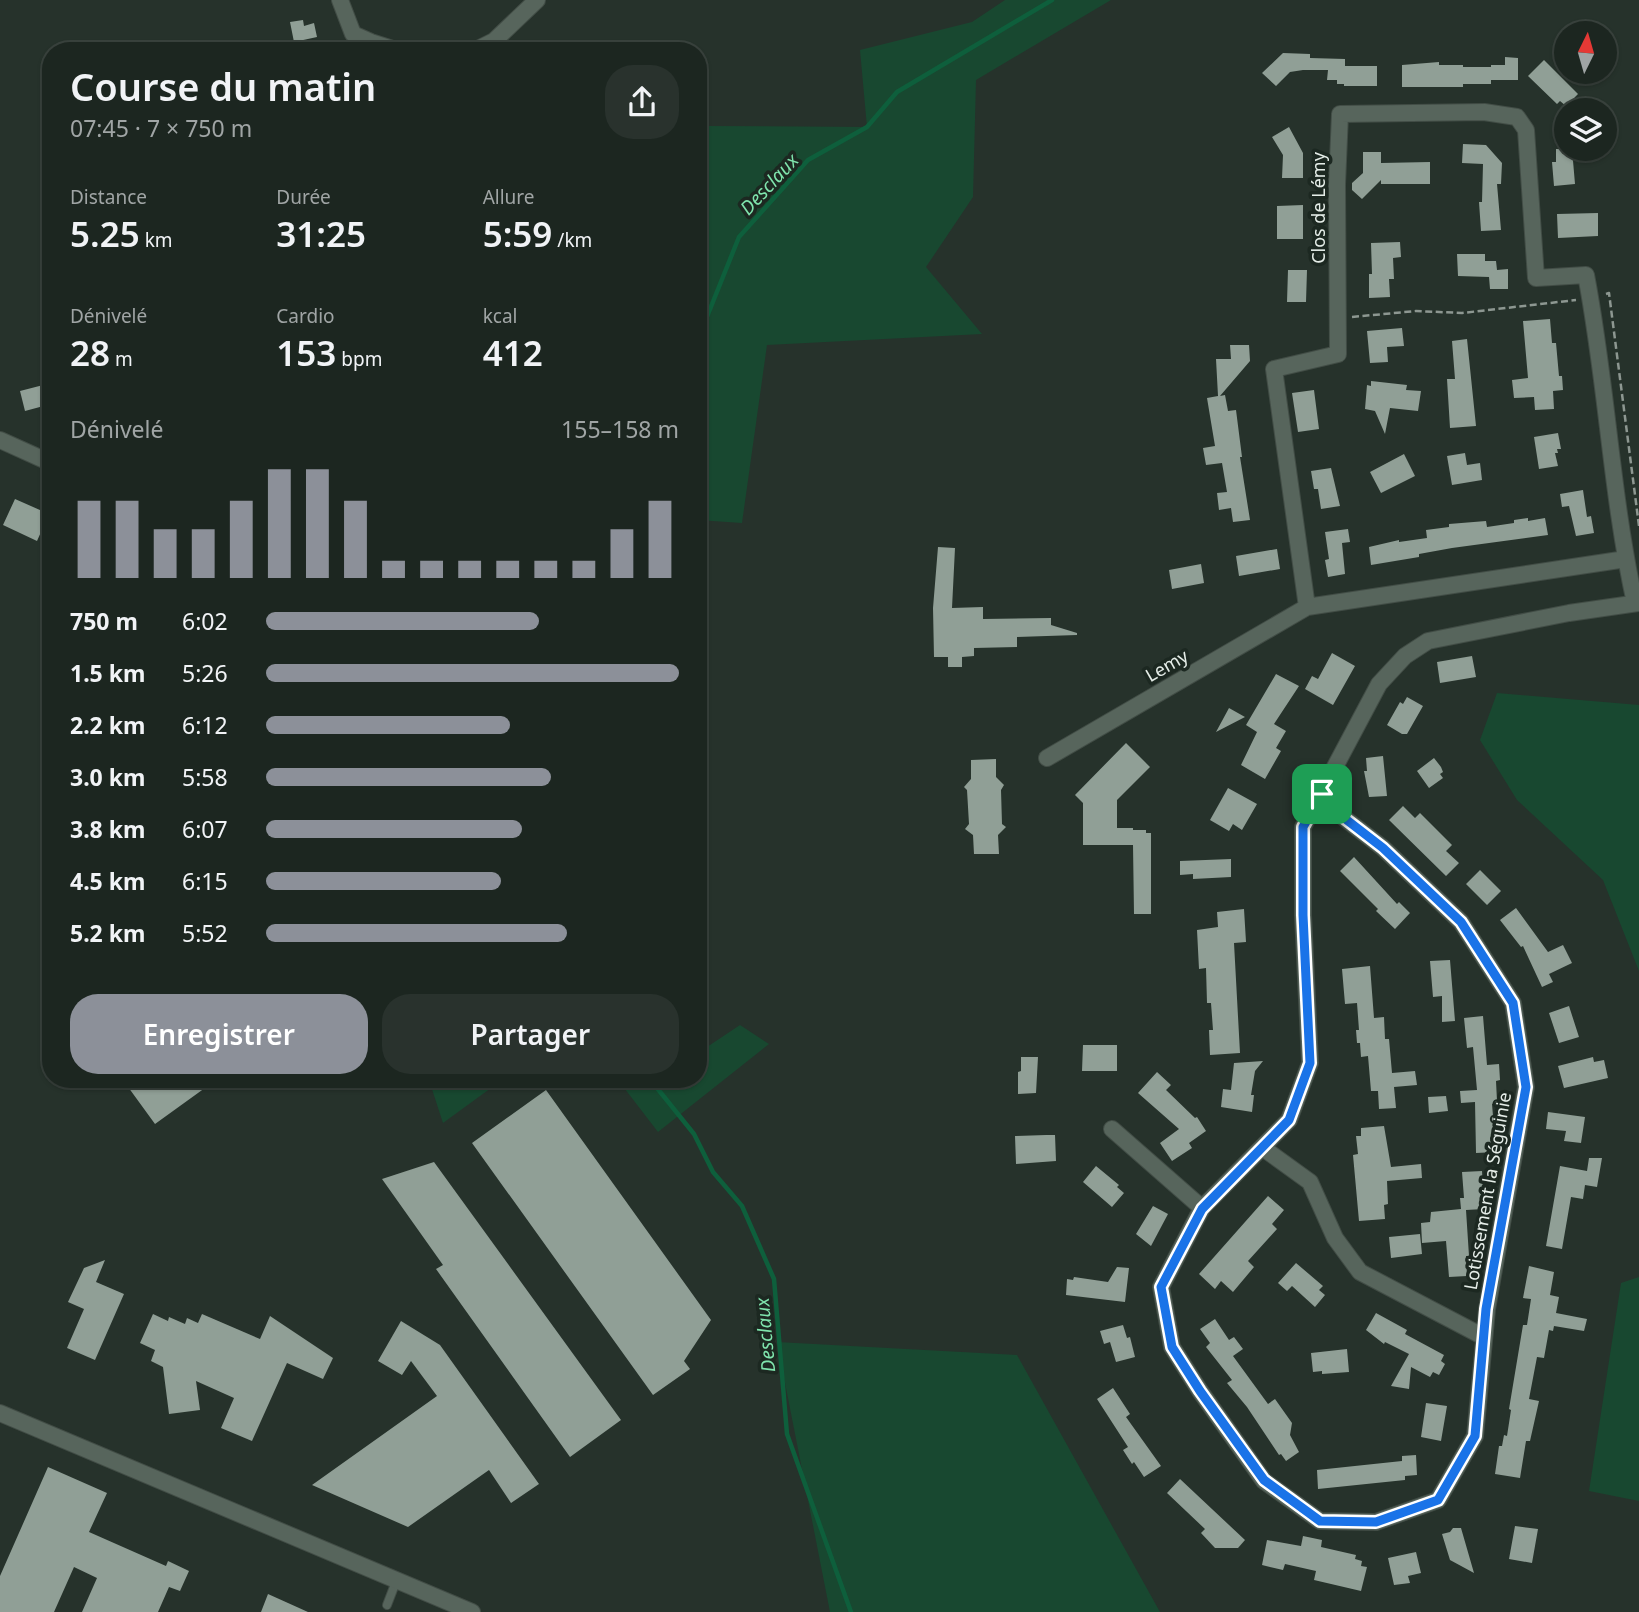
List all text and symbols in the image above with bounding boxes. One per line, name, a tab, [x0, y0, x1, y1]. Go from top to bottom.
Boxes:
north arrow	[1554, 21, 1617, 84]
map controls	[1554, 21, 1617, 161]
text: Course du matin	[70, 60, 376, 112]
button: share	[605, 65, 679, 139]
button: layers	[1554, 98, 1617, 161]
text: 07:45 · 7 × 750 m	[70, 112, 252, 144]
water label: Desclaux	[734, 147, 805, 220]
street label: Clos de Lémy	[1306, 151, 1330, 264]
text: Distance	[70, 184, 147, 210]
text: Durée	[276, 184, 331, 210]
text: Allure	[483, 184, 535, 210]
text: 5.25	[70, 210, 140, 257]
text: 31:25	[276, 210, 366, 257]
text: 5:59	[483, 210, 552, 257]
text: km	[140, 227, 173, 253]
text: /km	[552, 227, 592, 253]
text: Dénivelé	[70, 303, 147, 329]
text: Cardio	[276, 303, 335, 329]
text: kcal	[483, 303, 517, 329]
text: 28	[70, 329, 110, 376]
text: 153	[276, 329, 336, 376]
text: 412	[483, 329, 543, 376]
text: m	[110, 346, 133, 372]
text: bpm	[336, 346, 382, 372]
text: Dénivelé	[70, 413, 163, 445]
text: 155–158 m	[561, 413, 679, 445]
text: 750 m	[70, 605, 138, 637]
text: 6:02	[182, 605, 228, 637]
street label: Lemy	[1141, 643, 1193, 687]
text: 1.5 km	[70, 657, 145, 689]
text: 5:26	[182, 657, 228, 689]
text: 2.2 km	[70, 709, 145, 741]
text: 6:12	[182, 709, 228, 741]
text: 3.0 km	[70, 761, 145, 793]
text: 5:58	[182, 761, 228, 793]
pin	[1292, 764, 1352, 824]
icon: arrive	[1303, 775, 1341, 813]
text: 3.8 km	[70, 813, 145, 845]
text: 6:07	[182, 813, 228, 845]
text: 4.5 km	[70, 865, 145, 897]
text: 6:15	[182, 865, 228, 897]
text: 5.2 km	[70, 917, 145, 949]
text: 5:52	[182, 917, 228, 949]
button: Enregistrer	[70, 994, 368, 1074]
button: Partager	[382, 994, 679, 1074]
street label: Lotissement la Séguinie	[1458, 1090, 1516, 1292]
water label: Desclaux	[749, 1296, 781, 1373]

